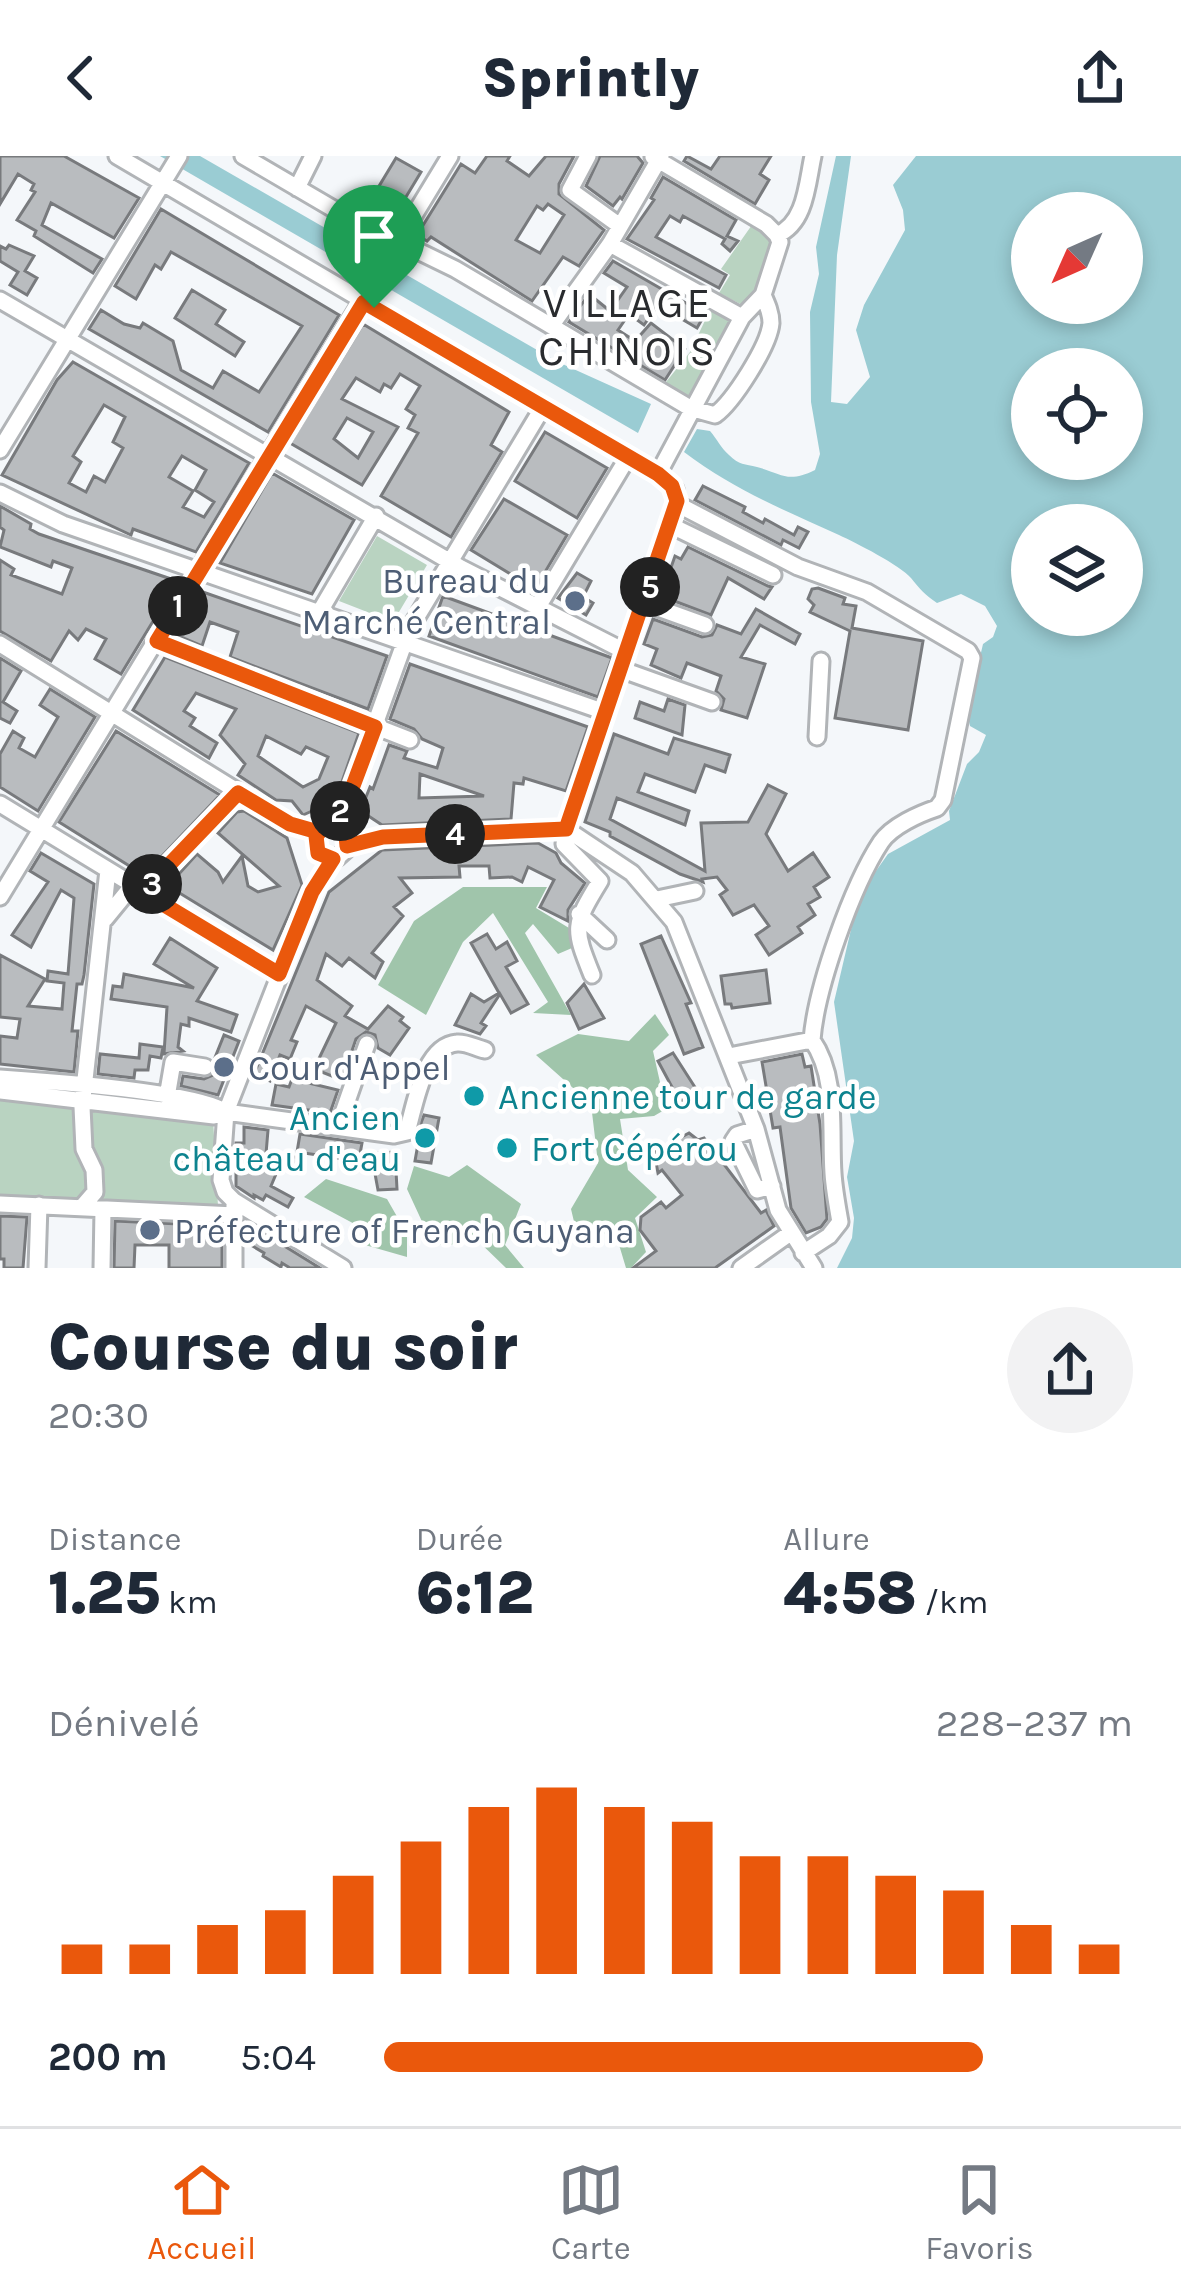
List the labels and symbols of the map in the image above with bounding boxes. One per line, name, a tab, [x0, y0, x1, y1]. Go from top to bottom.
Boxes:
pin	[323, 185, 425, 308]
north arrow	[1011, 192, 1143, 324]
district label: VILLAGE CHINOIS	[538, 278, 718, 376]
pin: 5	[620, 557, 680, 617]
place label: Bureau du Marché Central	[302, 560, 551, 643]
pin: 1	[148, 576, 208, 636]
marker: Bureau du Marché Central	[562, 588, 588, 614]
pin: 2	[310, 781, 370, 841]
pin: 4	[425, 804, 485, 864]
pin: 3	[122, 854, 182, 914]
place label: Cour d'Appel	[248, 1047, 451, 1089]
marker: Cour d'Appel	[211, 1054, 237, 1080]
place label: Ancienne tour de garde	[498, 1076, 877, 1118]
marker: Ancienne tour de garde	[461, 1083, 487, 1109]
place label: Ancien château d'eau	[172, 1097, 401, 1180]
marker: Ancien château d'eau	[412, 1125, 438, 1151]
place label: Fort Cépérou	[531, 1128, 738, 1170]
marker: Fort Cépérou	[494, 1135, 520, 1161]
place label: Préfecture of French Guyana	[174, 1210, 635, 1252]
marker: Préfecture of French Guyana	[137, 1217, 163, 1243]

